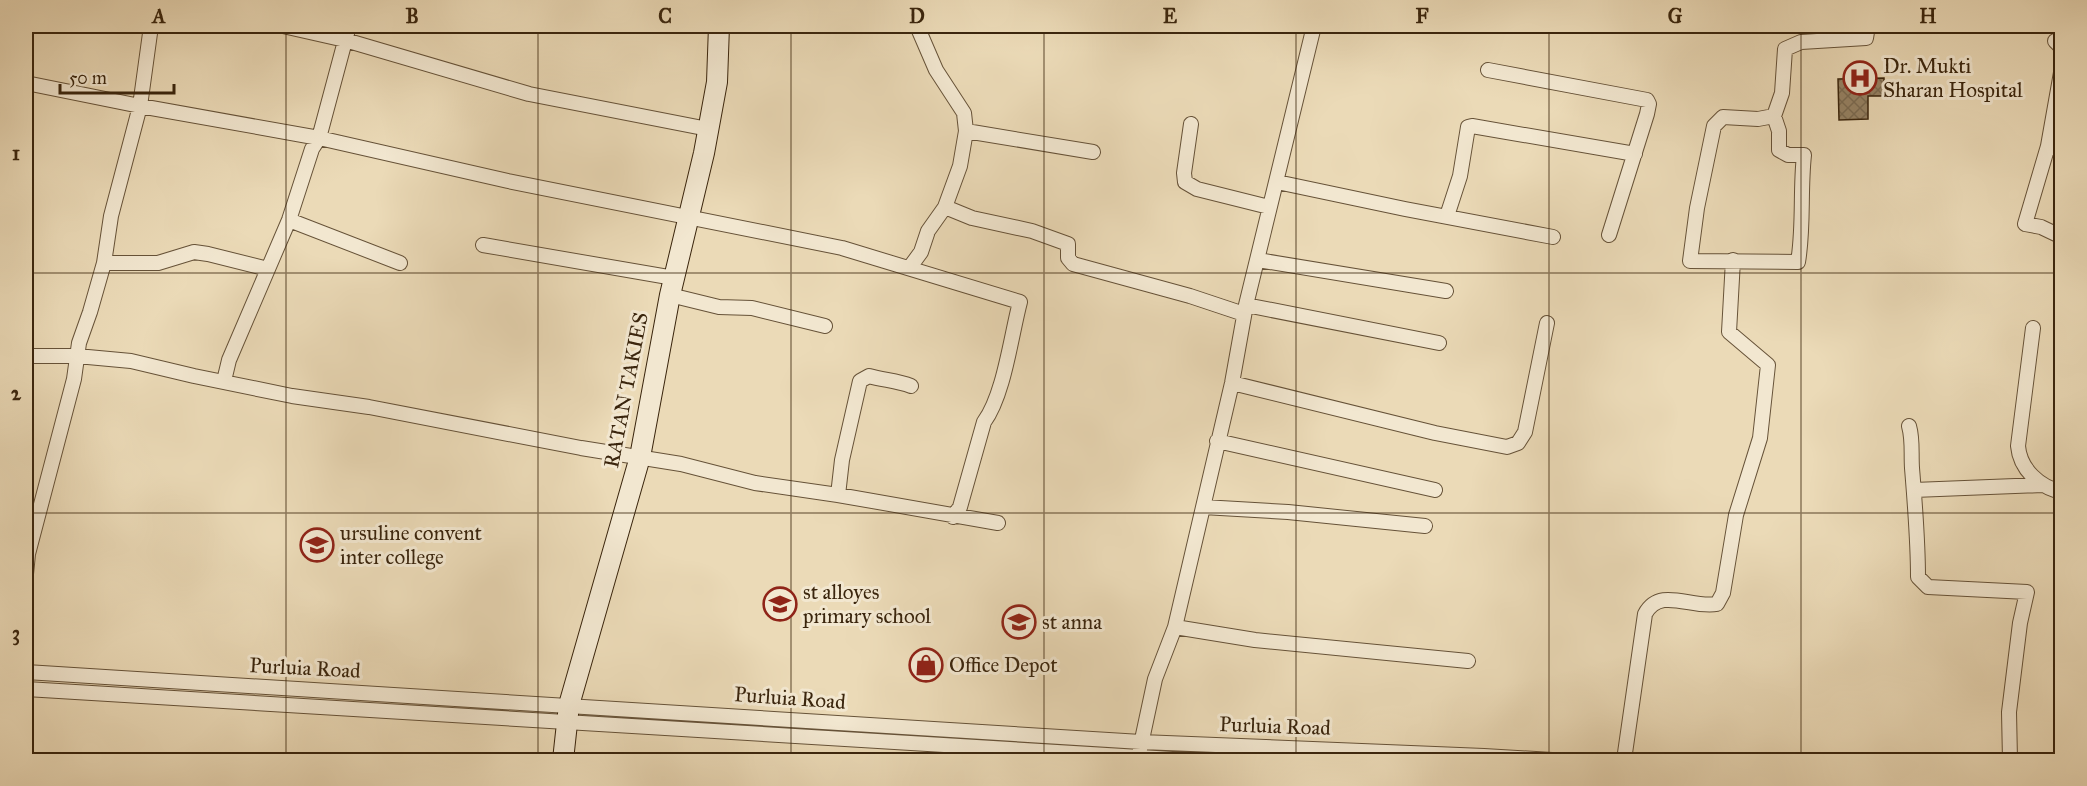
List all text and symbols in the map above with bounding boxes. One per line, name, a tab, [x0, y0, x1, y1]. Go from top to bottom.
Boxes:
text: A	[150, 4, 166, 28]
text: B	[405, 4, 419, 28]
text: C	[658, 4, 672, 28]
text: D	[909, 4, 925, 28]
text: E	[1163, 4, 1178, 28]
text: F	[1415, 4, 1429, 28]
text: G	[1668, 4, 1683, 28]
text: H	[1919, 4, 1937, 28]
place label: Dr. Mukti Sharan Hospital	[1883, 53, 2023, 103]
scale bar	[60, 57, 174, 95]
hospital icon: Dr. Mukti Sharan Hospital	[1842, 60, 1878, 96]
text: 50 m	[69, 67, 107, 89]
text: 1	[12, 141, 20, 165]
street label: RATAN TAKIES	[598, 310, 654, 470]
text: 2	[11, 381, 22, 405]
place label: ursuline convent inter college	[340, 520, 482, 570]
school or university icon: ursuline convent inter college	[299, 527, 335, 563]
place label: st alloyes primary school	[802, 579, 931, 629]
school or university icon: st alloyes primary school	[762, 586, 798, 622]
school or university icon: st anna	[1001, 604, 1037, 640]
place label: st anna	[1042, 609, 1102, 635]
text: 3	[12, 621, 20, 646]
shop icon: Office Depot	[908, 647, 944, 683]
street label: Purluia Road	[249, 652, 362, 684]
place label: Office Depot	[949, 652, 1058, 678]
street label: Purluia Road	[733, 681, 847, 715]
street label: Purluia Road	[1219, 711, 1332, 741]

